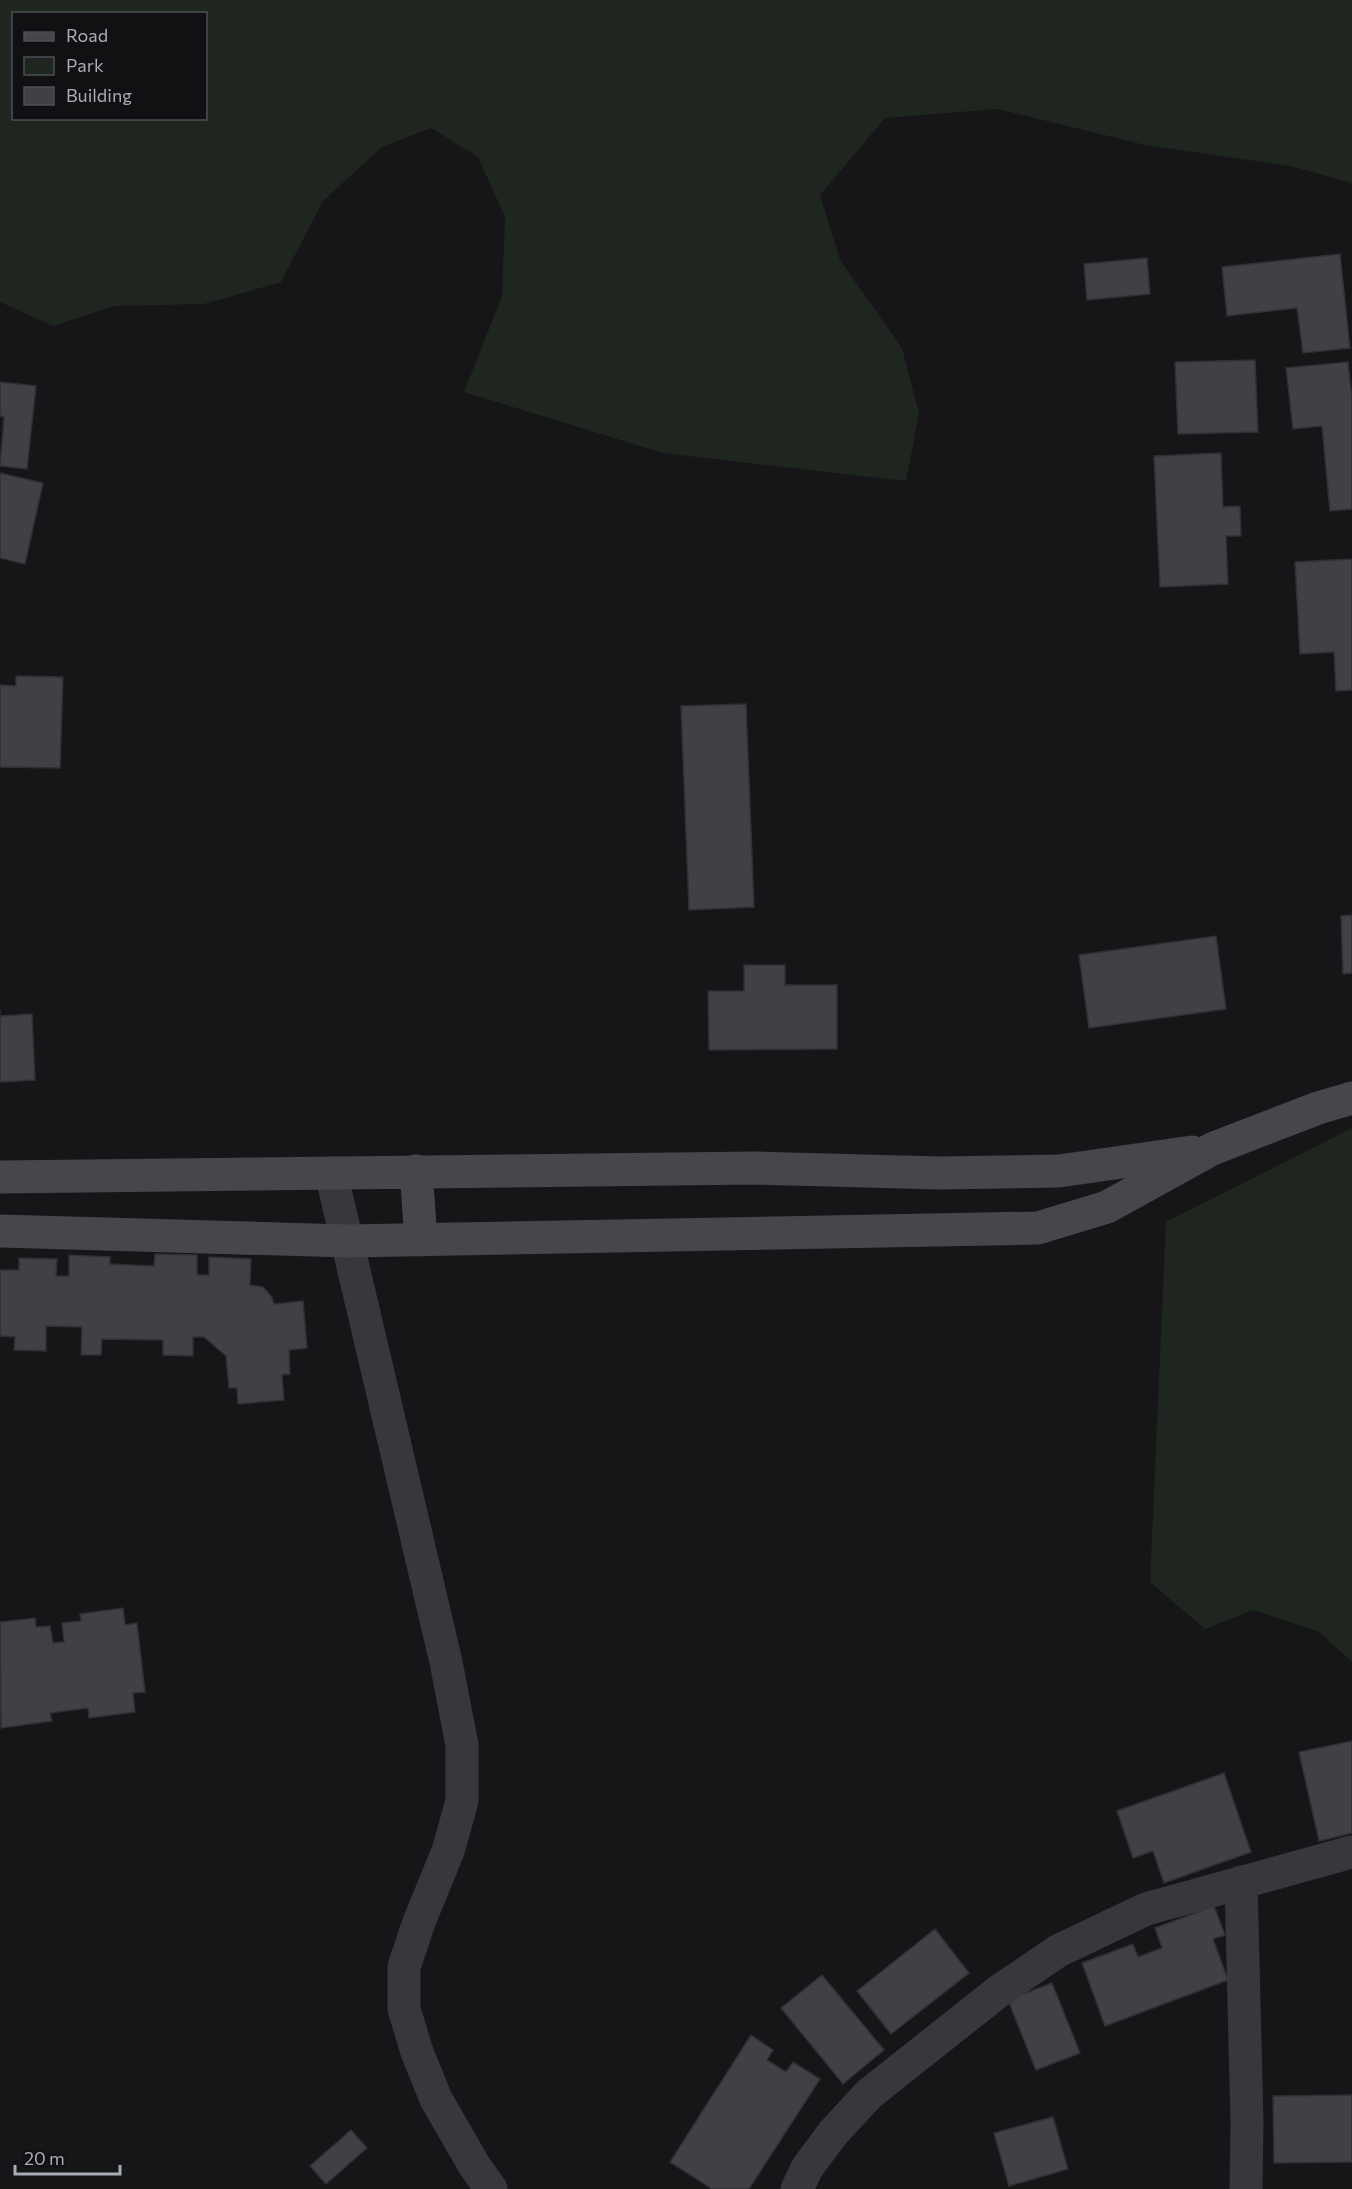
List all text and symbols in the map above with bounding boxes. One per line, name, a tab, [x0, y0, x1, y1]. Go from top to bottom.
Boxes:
legend	[12, 12, 207, 120]
text: Road	[66, 24, 108, 46]
text: Park	[66, 54, 104, 76]
text: Building	[66, 84, 132, 106]
scale bar	[15, 2138, 120, 2176]
text: 20 m	[24, 2147, 65, 2169]

